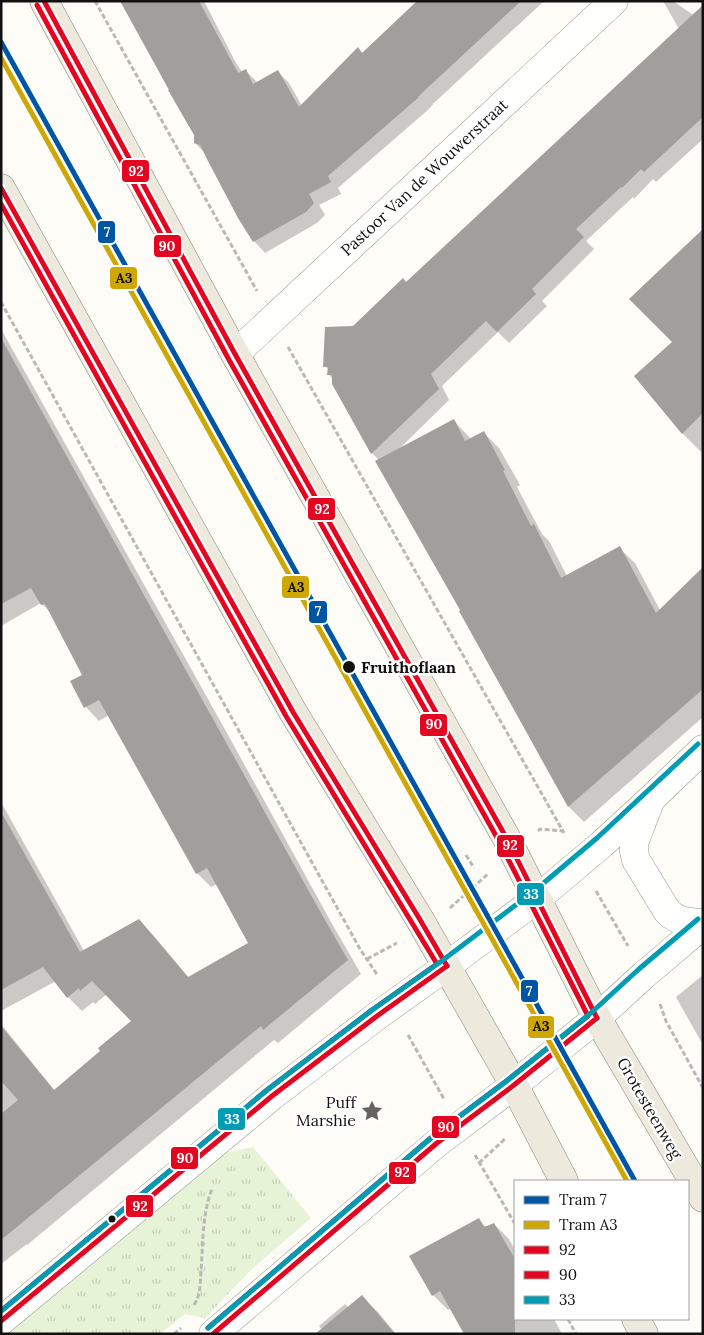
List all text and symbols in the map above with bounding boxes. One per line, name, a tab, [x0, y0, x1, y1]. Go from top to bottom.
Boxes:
street label: Pastoor Van de Wouwerstraat	[336, 94, 512, 260]
line badge: 92	[121, 159, 150, 183]
text: 92	[128, 162, 144, 180]
line badge: 7	[97, 220, 116, 244]
text: 7	[104, 223, 111, 241]
line badge: 90	[153, 234, 182, 258]
text: 90	[159, 237, 176, 255]
line badge: A3	[109, 266, 138, 290]
text: A3	[115, 269, 133, 287]
line badge: 92	[307, 497, 336, 521]
text: 92	[314, 500, 330, 518]
line badge: A3	[281, 575, 310, 599]
text: A3	[287, 578, 305, 596]
line badge: 7	[308, 600, 328, 624]
text: 7	[315, 602, 322, 620]
place label: Fruithoflaan	[361, 657, 456, 677]
marker: Fruithoflaan	[341, 659, 357, 675]
line badge: 90	[419, 713, 448, 737]
text: 90	[426, 715, 443, 733]
line badge: 92	[496, 834, 525, 858]
text: 92	[502, 836, 518, 854]
line badge: 33	[516, 882, 545, 906]
text: 33	[523, 885, 539, 903]
line badge: 7	[520, 979, 539, 1003]
text: 7	[526, 982, 533, 1000]
line badge: A3	[527, 1015, 555, 1039]
text: A3	[532, 1017, 550, 1035]
street label: Grotesteenweg	[613, 1054, 688, 1163]
place label: Puff Marshie	[296, 1092, 358, 1130]
place icon: Puff Marshie	[359, 1098, 385, 1124]
line badge: 33	[217, 1107, 246, 1131]
text: 33	[224, 1110, 240, 1128]
line badge: 90	[431, 1115, 460, 1139]
text: 90	[438, 1118, 455, 1136]
line badge: 90	[170, 1146, 199, 1170]
text: 90	[177, 1149, 194, 1167]
line badge: 92	[388, 1161, 417, 1185]
text: 92	[394, 1163, 410, 1181]
legend	[514, 1180, 689, 1320]
text: Tram 7	[559, 1190, 607, 1209]
line badge: 92	[125, 1194, 154, 1218]
text: 92	[132, 1197, 148, 1215]
unlabelled marker	[107, 1214, 117, 1224]
text: Tram A3	[559, 1215, 618, 1234]
text: 92	[559, 1240, 576, 1259]
text: 90	[559, 1265, 577, 1284]
text: 33	[559, 1290, 576, 1309]

